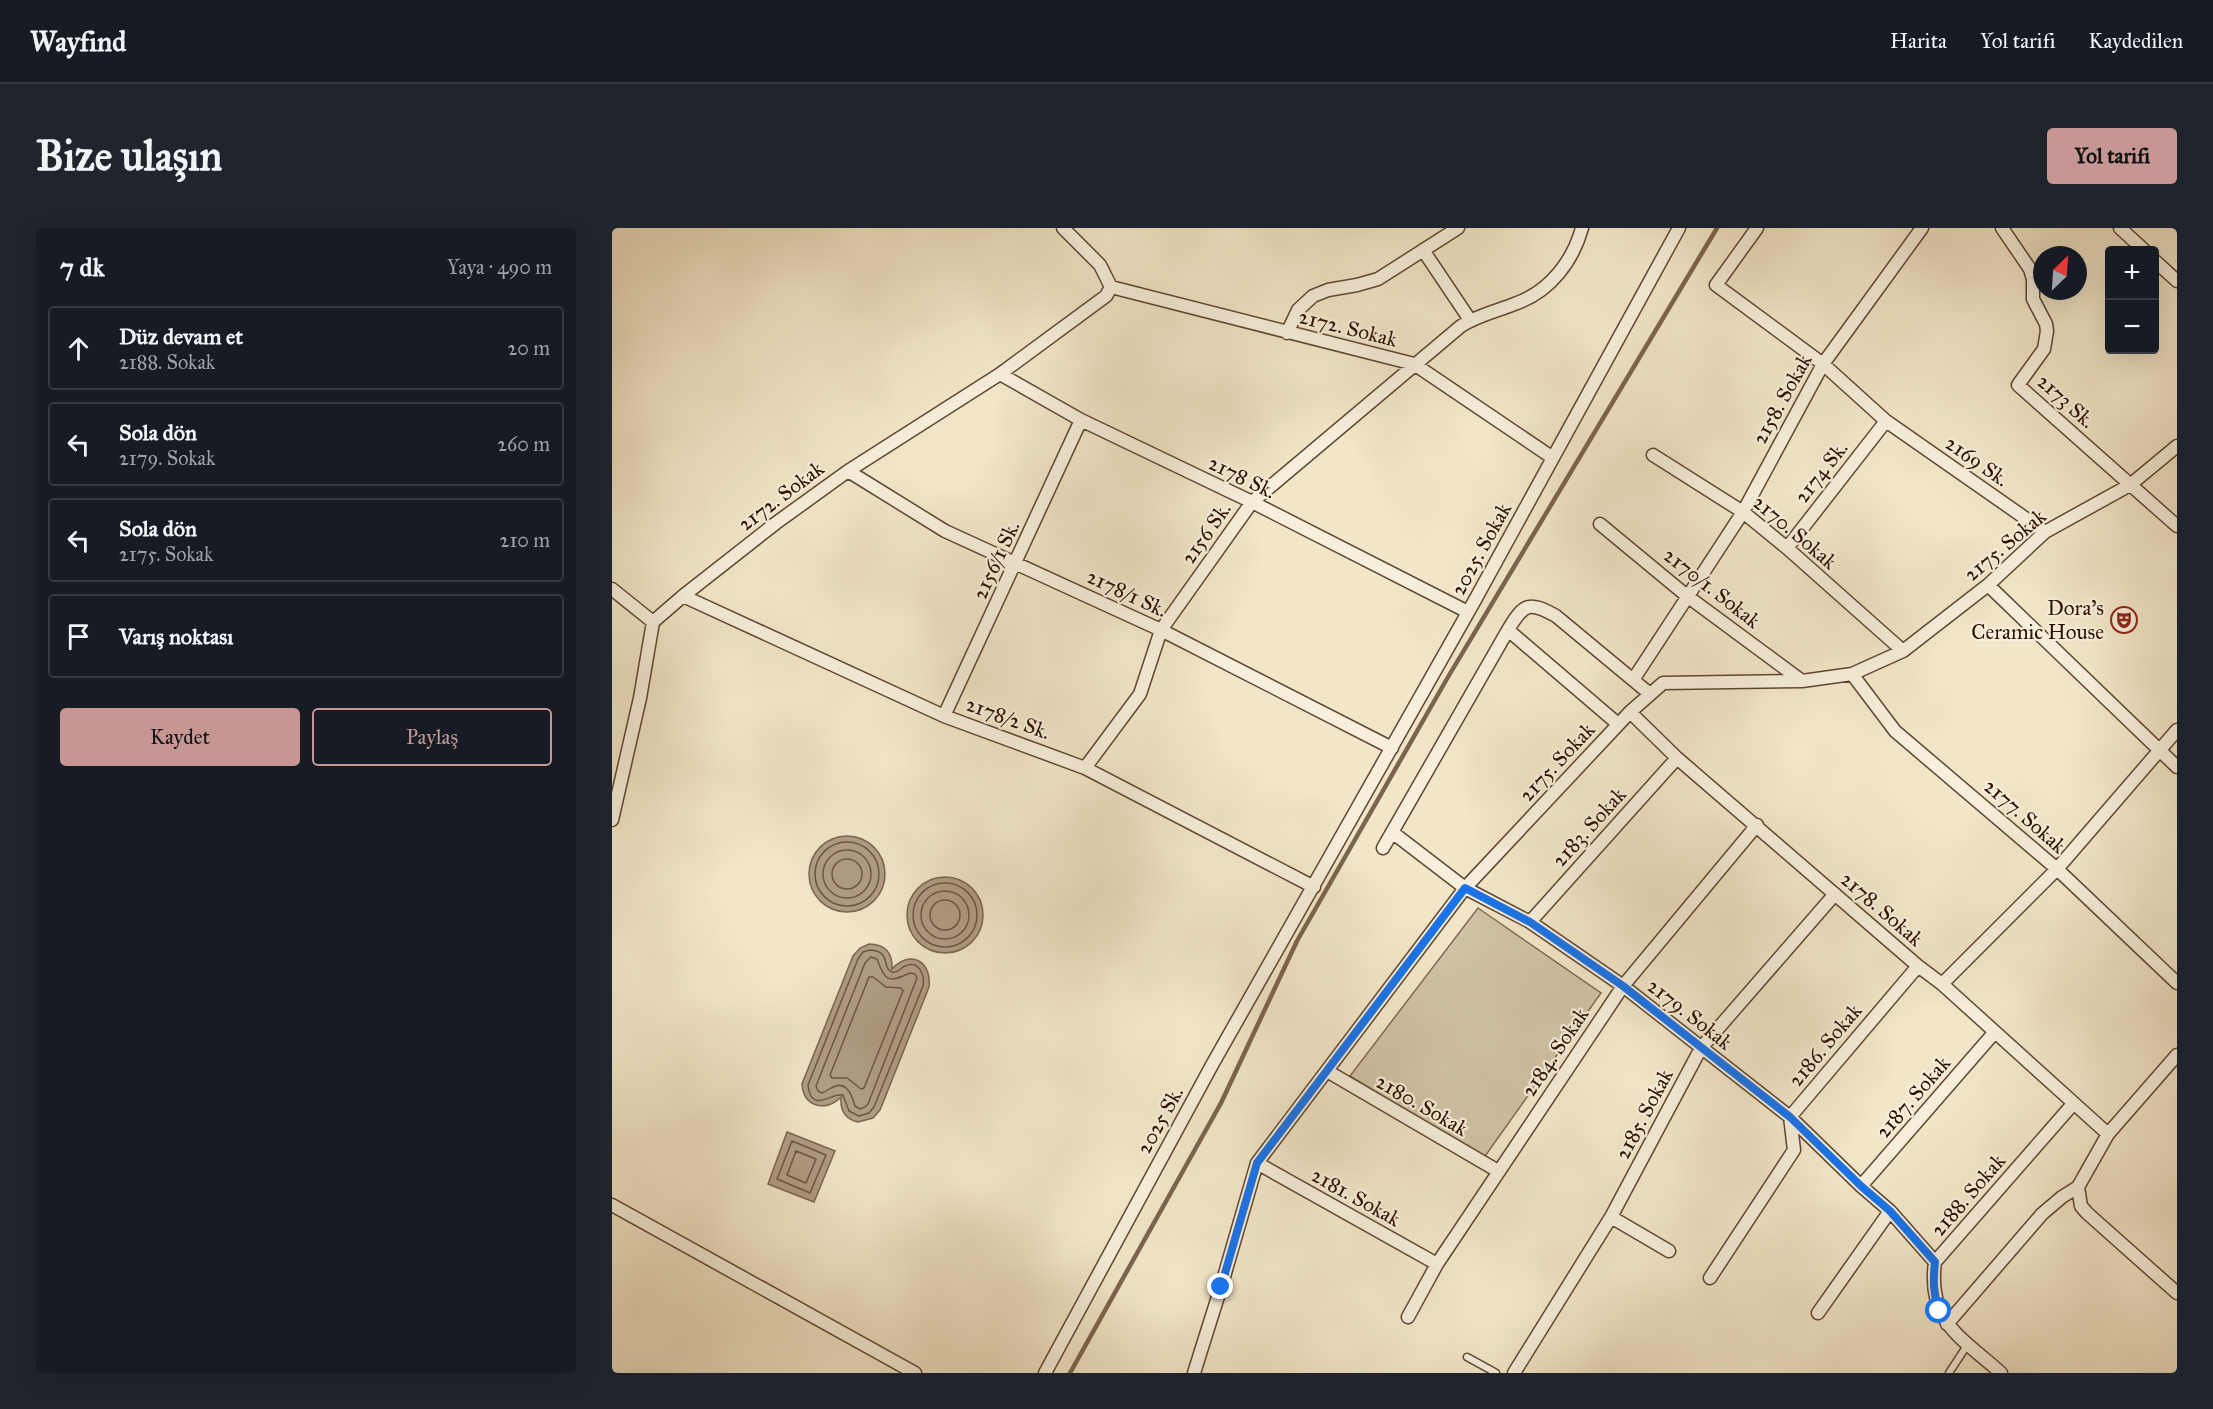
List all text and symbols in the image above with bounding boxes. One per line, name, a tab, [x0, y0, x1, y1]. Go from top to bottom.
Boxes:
text: Wayfind	[30, 24, 126, 59]
text: Harita	[1890, 28, 1947, 54]
text: Yol tarifi	[1980, 28, 2056, 54]
text: Kaydedilen	[2089, 28, 2183, 54]
button: Yol tarifi	[2047, 128, 2177, 184]
text: Bize ulaşın	[36, 130, 222, 182]
north arrow	[2033, 246, 2087, 300]
map controls	[2105, 246, 2159, 354]
button: +	[2105, 246, 2159, 300]
text: 7 dk	[60, 251, 105, 283]
text: Yaya · 490 m	[447, 255, 552, 279]
button: −	[2105, 300, 2159, 354]
street label: 2172. Sokak	[1296, 303, 1400, 353]
text: Düz devam et	[119, 323, 243, 350]
icon: ahead	[62, 332, 95, 365]
text: 20 m	[507, 336, 550, 360]
street label: 2158. Sokak	[1747, 349, 1818, 449]
text: 2188. Sokak	[119, 350, 215, 374]
street label: 2173 Sk.	[2032, 368, 2100, 434]
text: Sola dön	[119, 419, 197, 446]
icon: left	[62, 428, 95, 461]
street label: 2169 Sk.	[1940, 430, 2014, 492]
text: 260 m	[497, 432, 550, 456]
street label: 2174 Sk.	[1789, 436, 1853, 508]
text: 2179. Sokak	[119, 446, 215, 470]
street label: 2178 Sk.	[1204, 450, 1280, 504]
street label: 2172. Sokak	[733, 455, 829, 537]
street label: 2170. Sokak	[1748, 489, 1843, 575]
street label: 2156 Sk.	[1175, 497, 1237, 569]
street label: 2025. Sokak	[1445, 498, 1517, 600]
street label: 2175. Sokak	[1959, 503, 2051, 587]
text: Sola dön	[119, 515, 197, 542]
street label: 2156/1 Sk.	[967, 517, 1025, 603]
icon: left	[62, 524, 95, 557]
text: 210 m	[500, 528, 550, 552]
text: 2175. Sokak	[119, 542, 213, 566]
street label: 2170/1. Sokak	[1658, 542, 1766, 634]
street label: 2178/1 Sk.	[1083, 563, 1171, 623]
place label: Dora's Ceramic House	[1971, 595, 2104, 645]
theatre icon: Dora's Ceramic House	[2109, 605, 2139, 635]
icon: arrive	[62, 620, 95, 653]
text: Varış noktası	[119, 623, 233, 650]
street label: 2178/2 Sk.	[962, 691, 1054, 745]
button: Kaydet	[60, 708, 300, 766]
button: Paylaş	[312, 708, 552, 766]
street label: 2175. Sokak	[1514, 717, 1600, 807]
street label: 2177. Sokak	[1978, 773, 2072, 859]
street label: 2183. Sokak	[1546, 782, 1632, 872]
street label: 2178. Sokak	[1835, 866, 1929, 952]
street label: 2179. Sokak	[1642, 973, 1738, 1056]
street label: 2186. Sokak	[1783, 998, 1867, 1092]
street label: 2184. Sokak	[1516, 1002, 1594, 1102]
street label: 2187. Sokak	[1870, 1050, 1956, 1144]
street label: 2185. Sokak	[1609, 1064, 1679, 1164]
street label: 2180. Sokak	[1371, 1068, 1473, 1142]
street label: 2025 Sk.	[1131, 1082, 1189, 1158]
street label: 2188. Sokak	[1925, 1148, 2011, 1242]
street label: 2181. Sokak	[1307, 1162, 1405, 1232]
route end	[1207, 1273, 1233, 1299]
route start	[1925, 1297, 1951, 1323]

